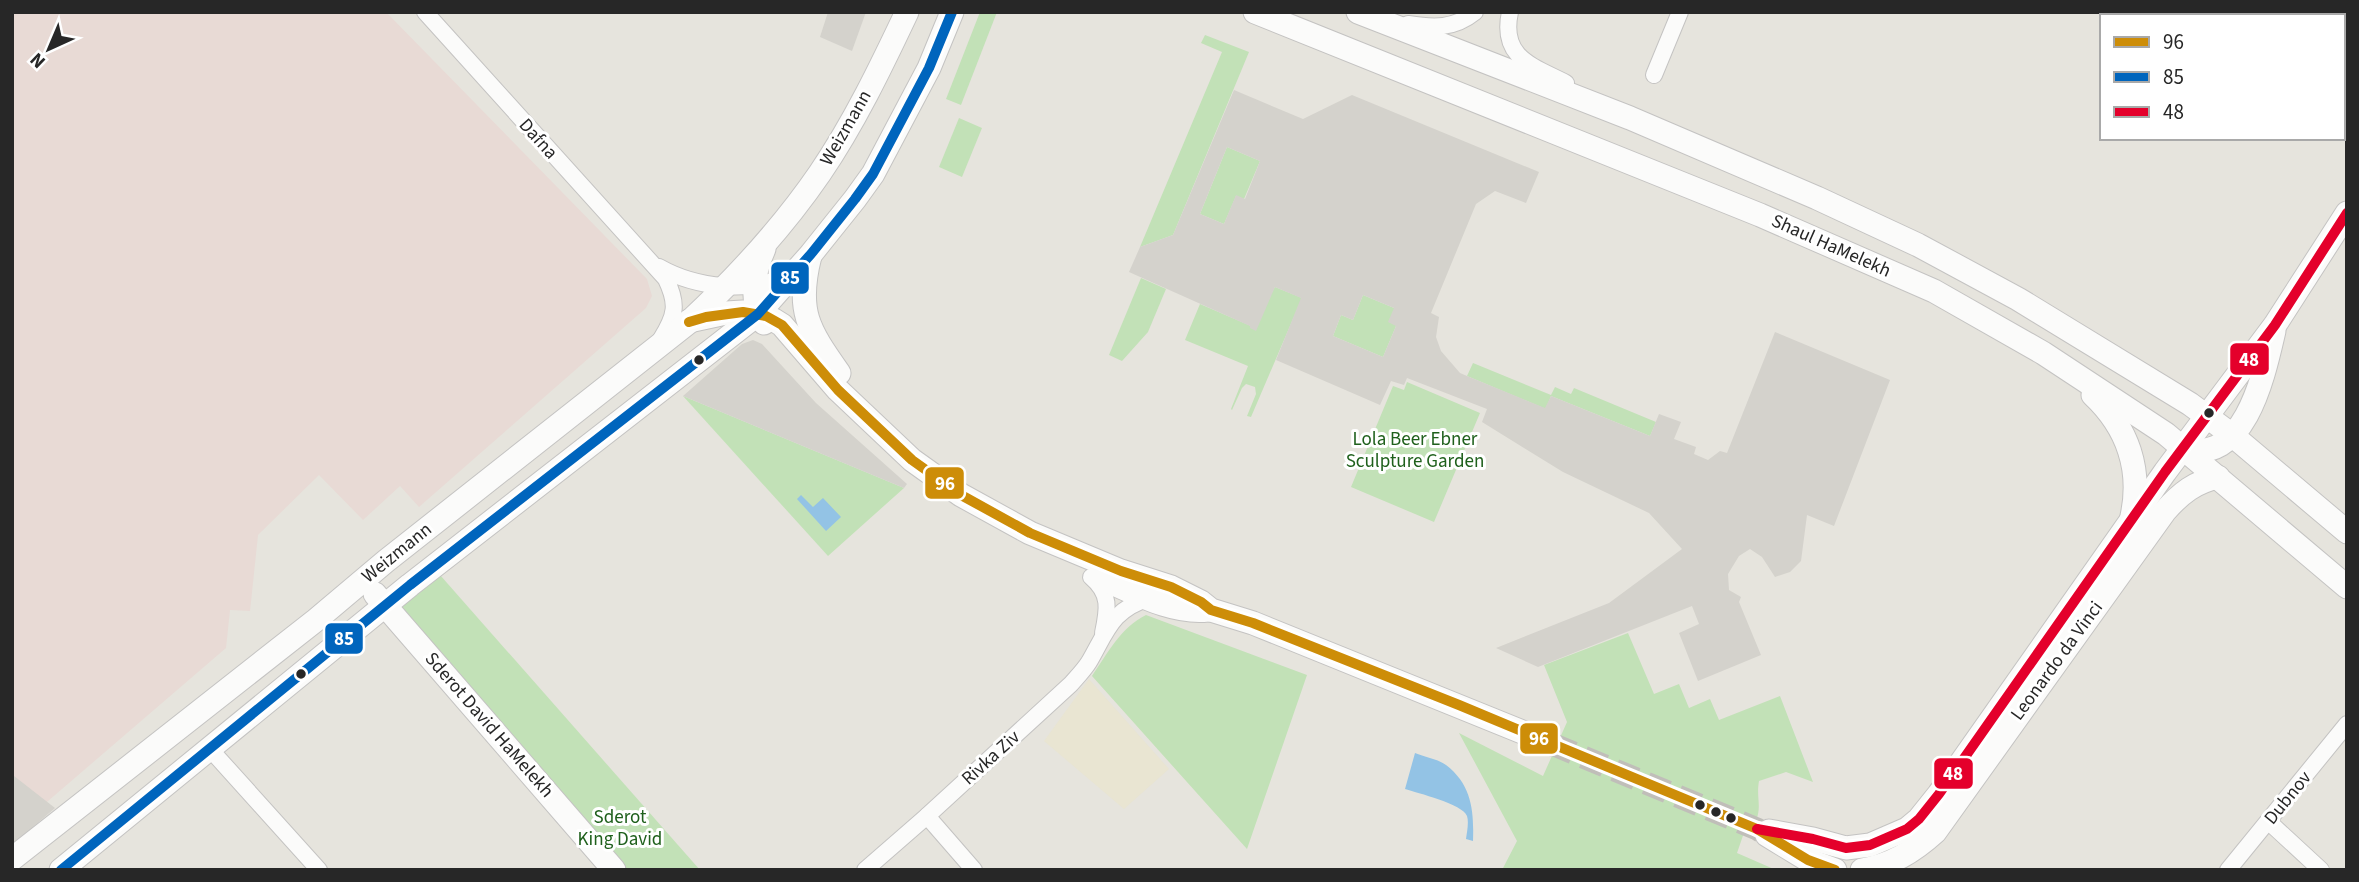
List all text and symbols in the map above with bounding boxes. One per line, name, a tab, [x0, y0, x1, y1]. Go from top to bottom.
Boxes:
north arrow	[14, 14, 84, 84]
legend	[2100, 14, 2345, 140]
text: 96	[2163, 27, 2184, 57]
text: N	[24, 46, 52, 74]
text: 85	[2163, 62, 2184, 92]
street label: Weizmann	[814, 85, 878, 171]
text: 48	[2163, 97, 2184, 127]
street label: Dafna	[512, 113, 564, 165]
street label: Shaul HaMelekh	[1767, 208, 1895, 284]
line badge: 85	[770, 261, 810, 295]
text: 85	[780, 265, 800, 292]
line badge: 48	[2229, 342, 2270, 376]
text: 48	[2239, 347, 2259, 374]
unlabelled marker	[692, 353, 706, 367]
unlabelled marker	[2202, 406, 2216, 420]
park label: Lola Beer Ebner Sculpture Garden	[1346, 426, 1484, 475]
line badge: 96	[924, 466, 965, 500]
text: 96	[935, 471, 955, 498]
street label: Weizmann	[356, 516, 438, 590]
street label: Leonardo da Vinci	[2004, 596, 2110, 726]
line badge: 85	[324, 622, 364, 655]
text: 85	[334, 626, 354, 653]
street label: Sderot David HaMelekh	[418, 646, 560, 804]
unlabelled marker	[294, 667, 308, 681]
line badge: 96	[1519, 722, 1559, 755]
street label: Rivka Ziv	[956, 724, 1026, 792]
text: 96	[1529, 726, 1549, 753]
line badge: 48	[1933, 757, 1974, 790]
text: 48	[1943, 761, 1963, 788]
street label: Dubnov	[2258, 765, 2318, 831]
unlabelled marker	[1693, 798, 1707, 812]
park label: Sderot King David	[578, 804, 662, 853]
unlabelled marker	[1709, 805, 1723, 819]
unlabelled marker	[1724, 811, 1738, 825]

